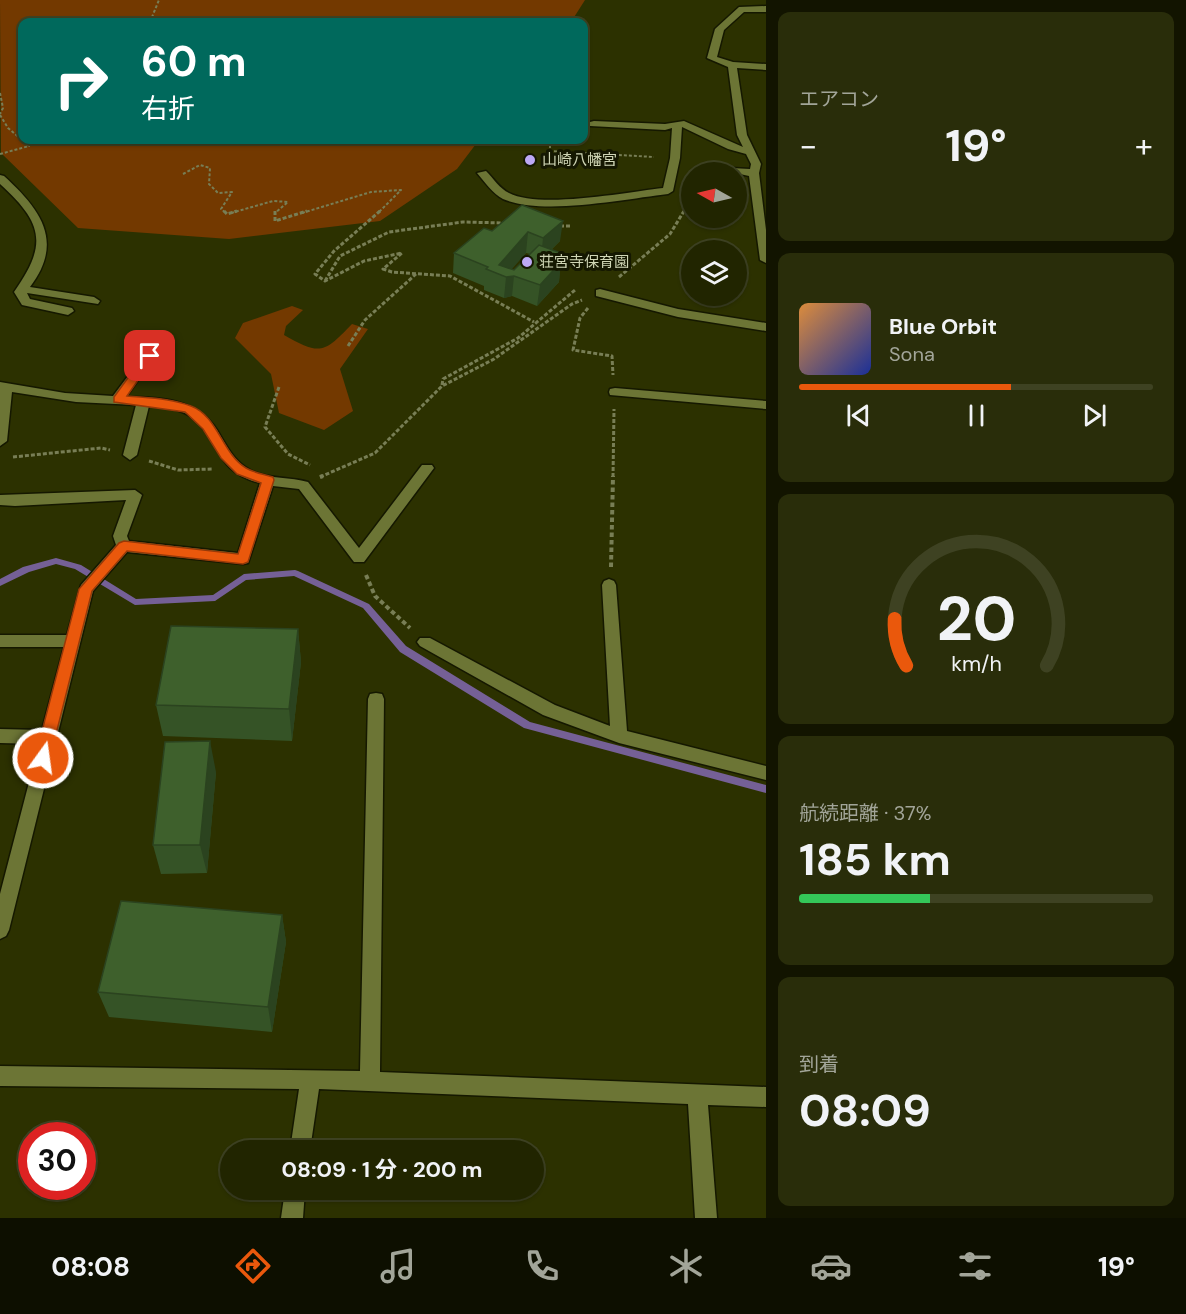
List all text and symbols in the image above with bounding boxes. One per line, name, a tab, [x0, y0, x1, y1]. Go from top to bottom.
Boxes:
text: 60 m	[141, 34, 247, 89]
icon: right	[42, 42, 120, 120]
text: エアコン	[799, 86, 879, 112]
text: 右折	[141, 91, 195, 126]
text: 19°	[945, 116, 1007, 175]
text: −	[799, 124, 817, 167]
text: +	[1135, 124, 1153, 167]
place label: 山崎八幡宮	[542, 150, 617, 170]
marker: 山崎八幡宮	[523, 153, 537, 167]
north arrow	[681, 162, 747, 228]
map controls	[681, 162, 747, 306]
button: layers	[681, 240, 747, 306]
place label: 荘宮寺保育園	[539, 252, 629, 272]
marker: 荘宮寺保育園	[520, 255, 534, 269]
text: Blue Orbit	[889, 312, 997, 341]
pin	[124, 330, 175, 381]
icon: arrive	[133, 339, 166, 372]
text: Sona	[889, 341, 935, 367]
icon: previous	[842, 399, 875, 432]
icon: pause	[960, 399, 993, 432]
icon: next	[1078, 399, 1111, 432]
text: 20	[936, 578, 1016, 659]
text: km/h	[951, 650, 1001, 678]
position arrow	[11, 726, 75, 790]
text: 航続距離 · 37%	[799, 800, 931, 826]
text: 185 km	[799, 830, 951, 889]
text: 到着	[799, 1051, 839, 1077]
text: 08:09	[799, 1081, 931, 1140]
speed limit sign: 30	[18, 1122, 96, 1200]
text: 08:09 · 1 分 · 200 m	[282, 1155, 482, 1184]
icon: directions	[232, 1245, 274, 1287]
icon: music	[377, 1245, 419, 1287]
icon: phone	[521, 1245, 563, 1287]
icon: climate	[665, 1245, 707, 1287]
icon: car	[810, 1245, 852, 1287]
icon: filters	[954, 1245, 996, 1287]
text: 08:08	[51, 1249, 130, 1284]
text: 19°	[1098, 1249, 1135, 1284]

